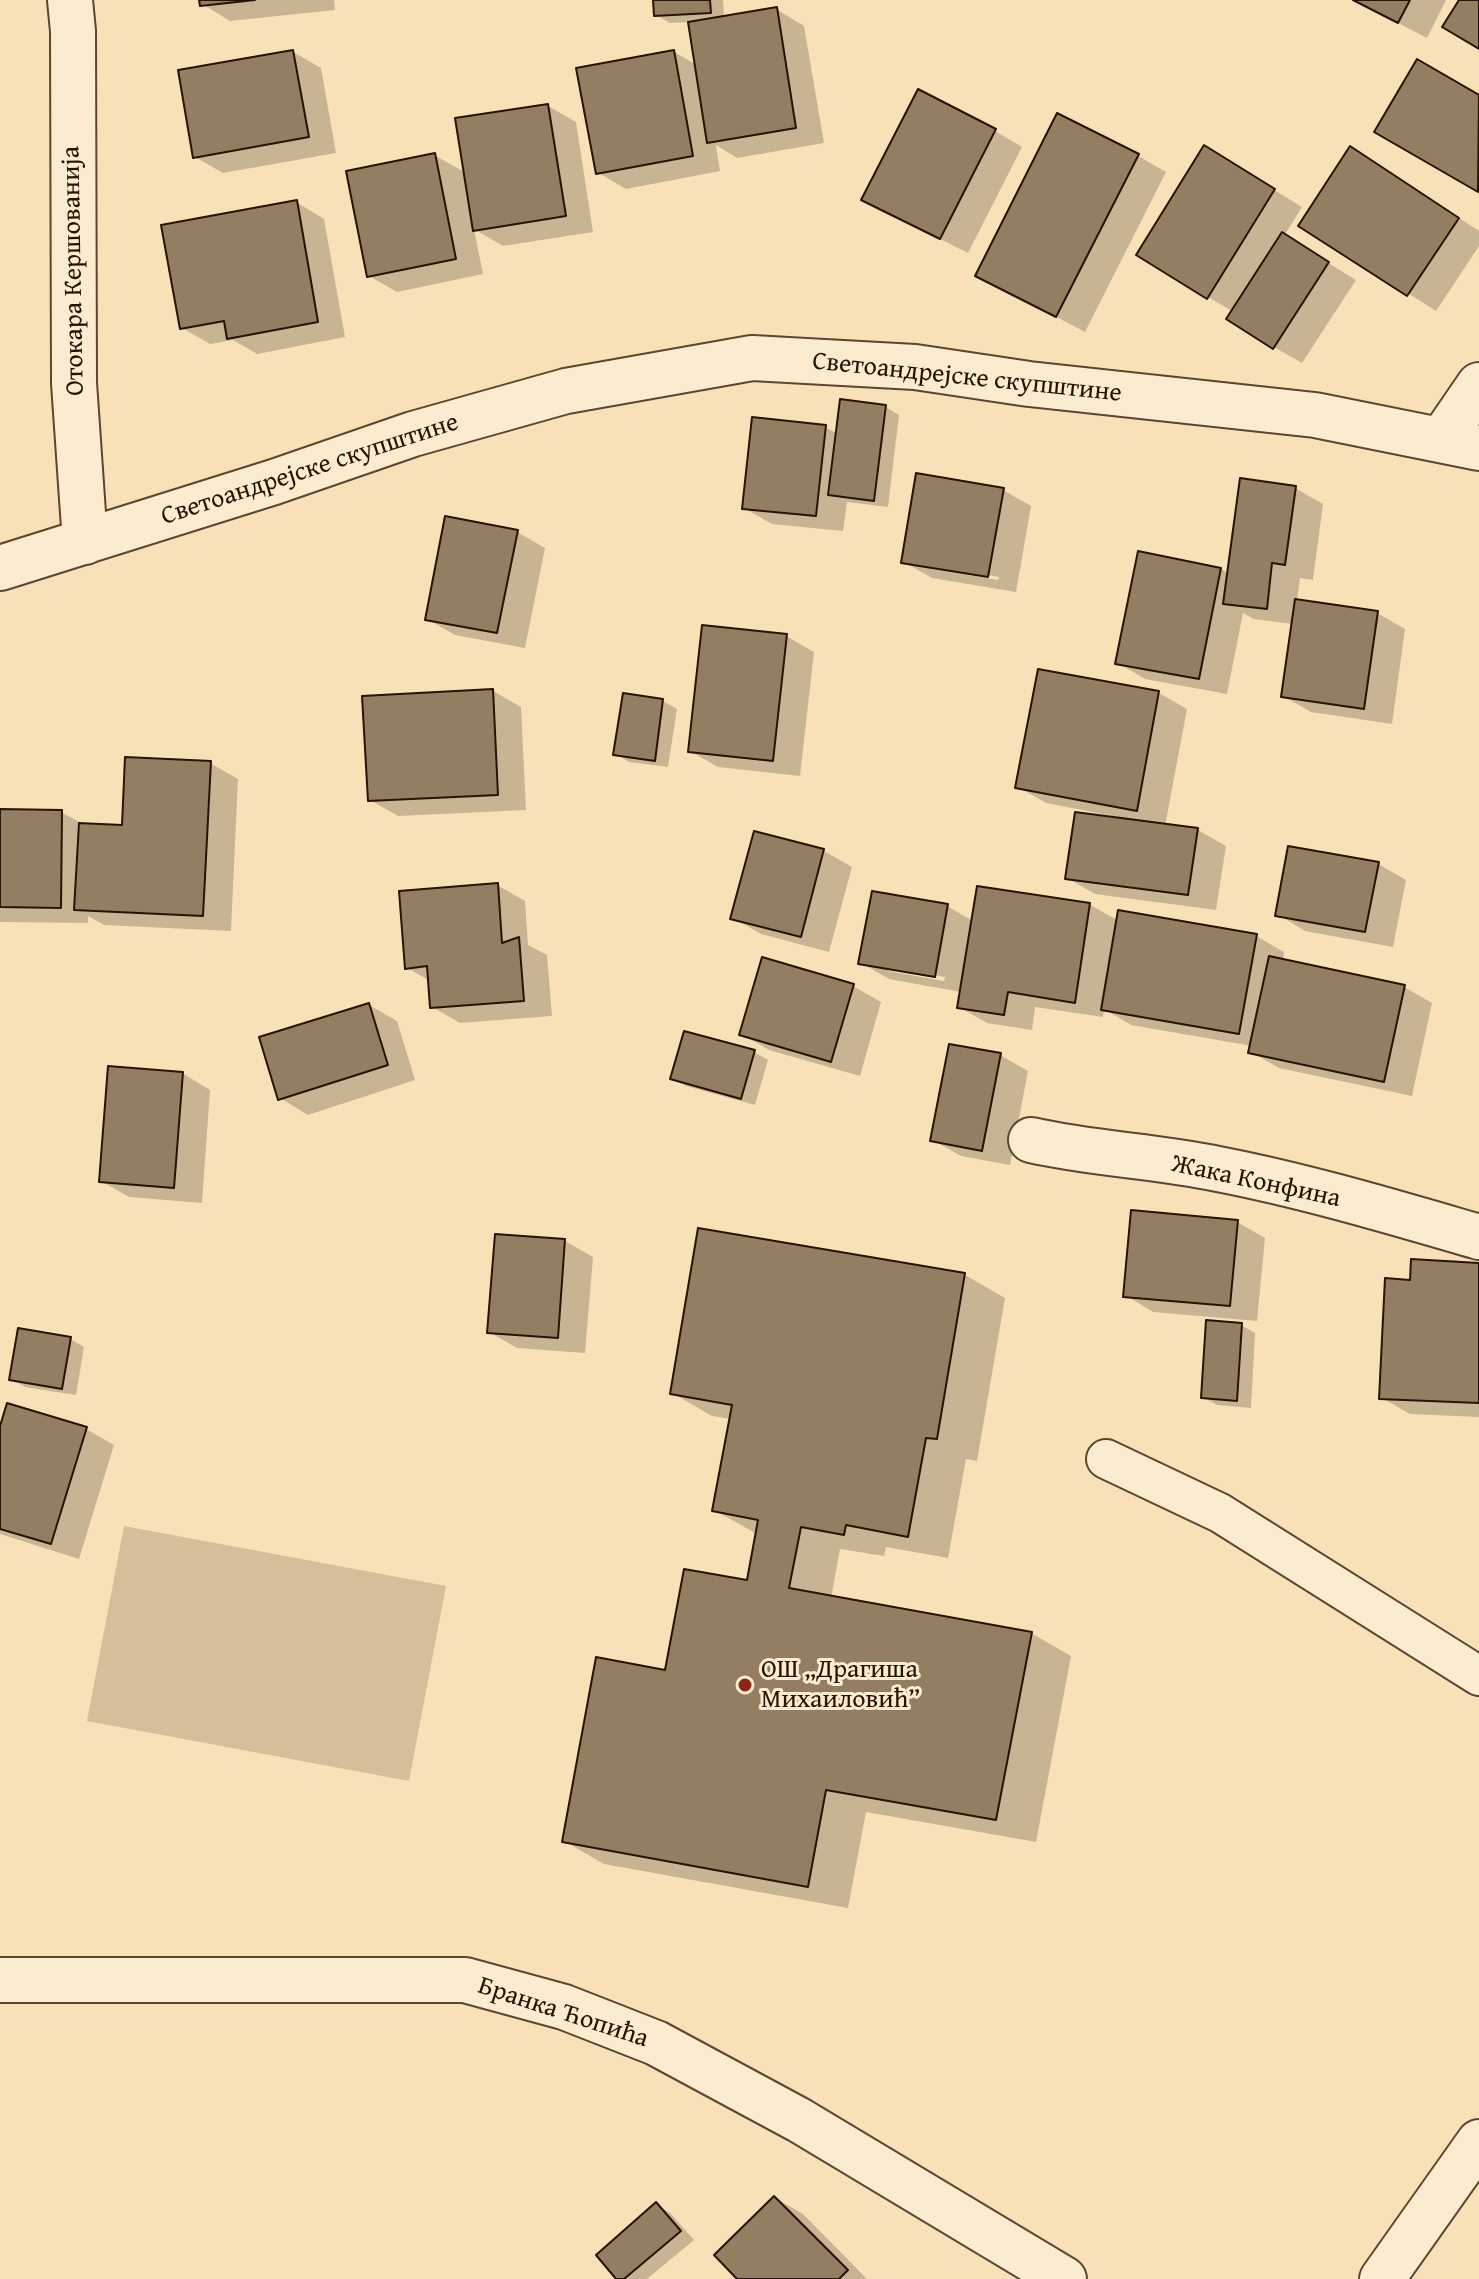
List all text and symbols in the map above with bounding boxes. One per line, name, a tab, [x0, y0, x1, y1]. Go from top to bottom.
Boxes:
street label: Отокара Кершованија	[56, 146, 92, 396]
street label: Светоандрејске скупштине	[811, 346, 1123, 410]
street label: Светоандрејске скупштине	[157, 407, 463, 533]
street label: Жака Конфина	[1169, 1149, 1343, 1215]
place label: ОШ „Драгиша Михаиловић”	[761, 1654, 920, 1716]
marker: ОШ „Драгиша Михаиловић”	[736, 1676, 754, 1694]
street label: Бранка Ћопића	[474, 1971, 652, 2055]

